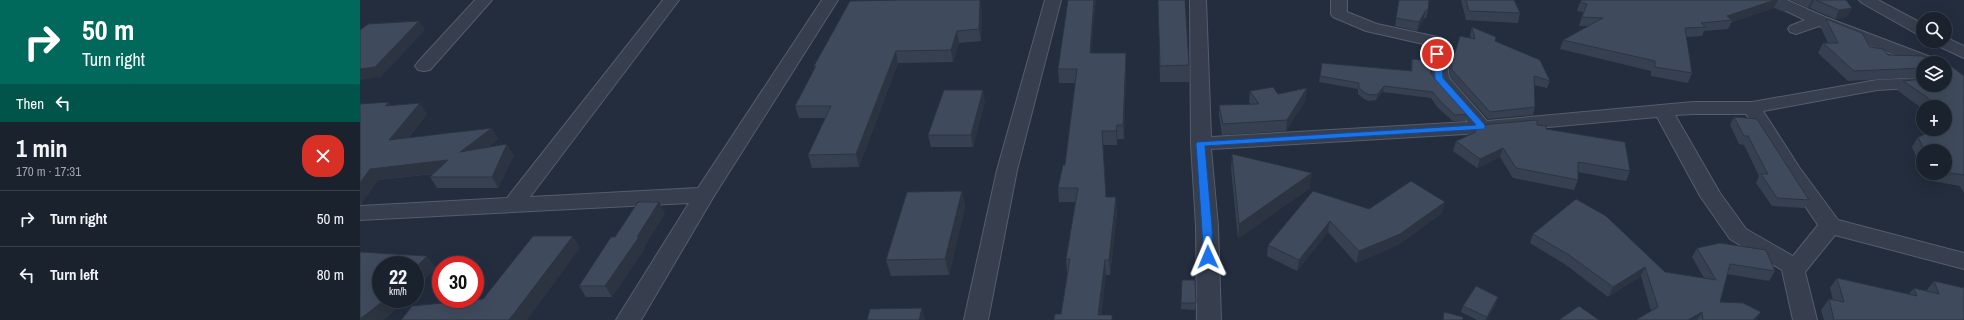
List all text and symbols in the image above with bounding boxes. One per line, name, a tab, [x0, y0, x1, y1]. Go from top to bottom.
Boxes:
text: 50 m	[82, 11, 134, 49]
map controls	[1916, 12, 1952, 180]
button: search	[1916, 12, 1952, 48]
icon: right	[16, 16, 68, 68]
pin	[1420, 37, 1454, 71]
icon: arrive	[1426, 43, 1448, 65]
text: Turn right	[82, 47, 145, 72]
button: layers	[1916, 56, 1952, 92]
icon: left	[52, 92, 74, 114]
text: Then	[16, 93, 44, 114]
button: +	[1916, 100, 1952, 136]
text: 1 min	[16, 132, 67, 164]
button: close	[302, 135, 344, 177]
button: −	[1916, 144, 1952, 180]
text: 170 m · 17:31	[16, 163, 81, 180]
icon: right	[16, 208, 38, 230]
text: Turn right	[50, 208, 107, 229]
text: 50 m	[317, 208, 344, 229]
position arrow	[1187, 236, 1229, 278]
speed limit sign: 30	[432, 256, 484, 308]
text: 22	[389, 263, 407, 290]
icon: left	[16, 264, 38, 286]
text: Turn left	[50, 264, 98, 285]
text: 80 m	[317, 264, 344, 285]
text: km/h	[389, 285, 407, 298]

